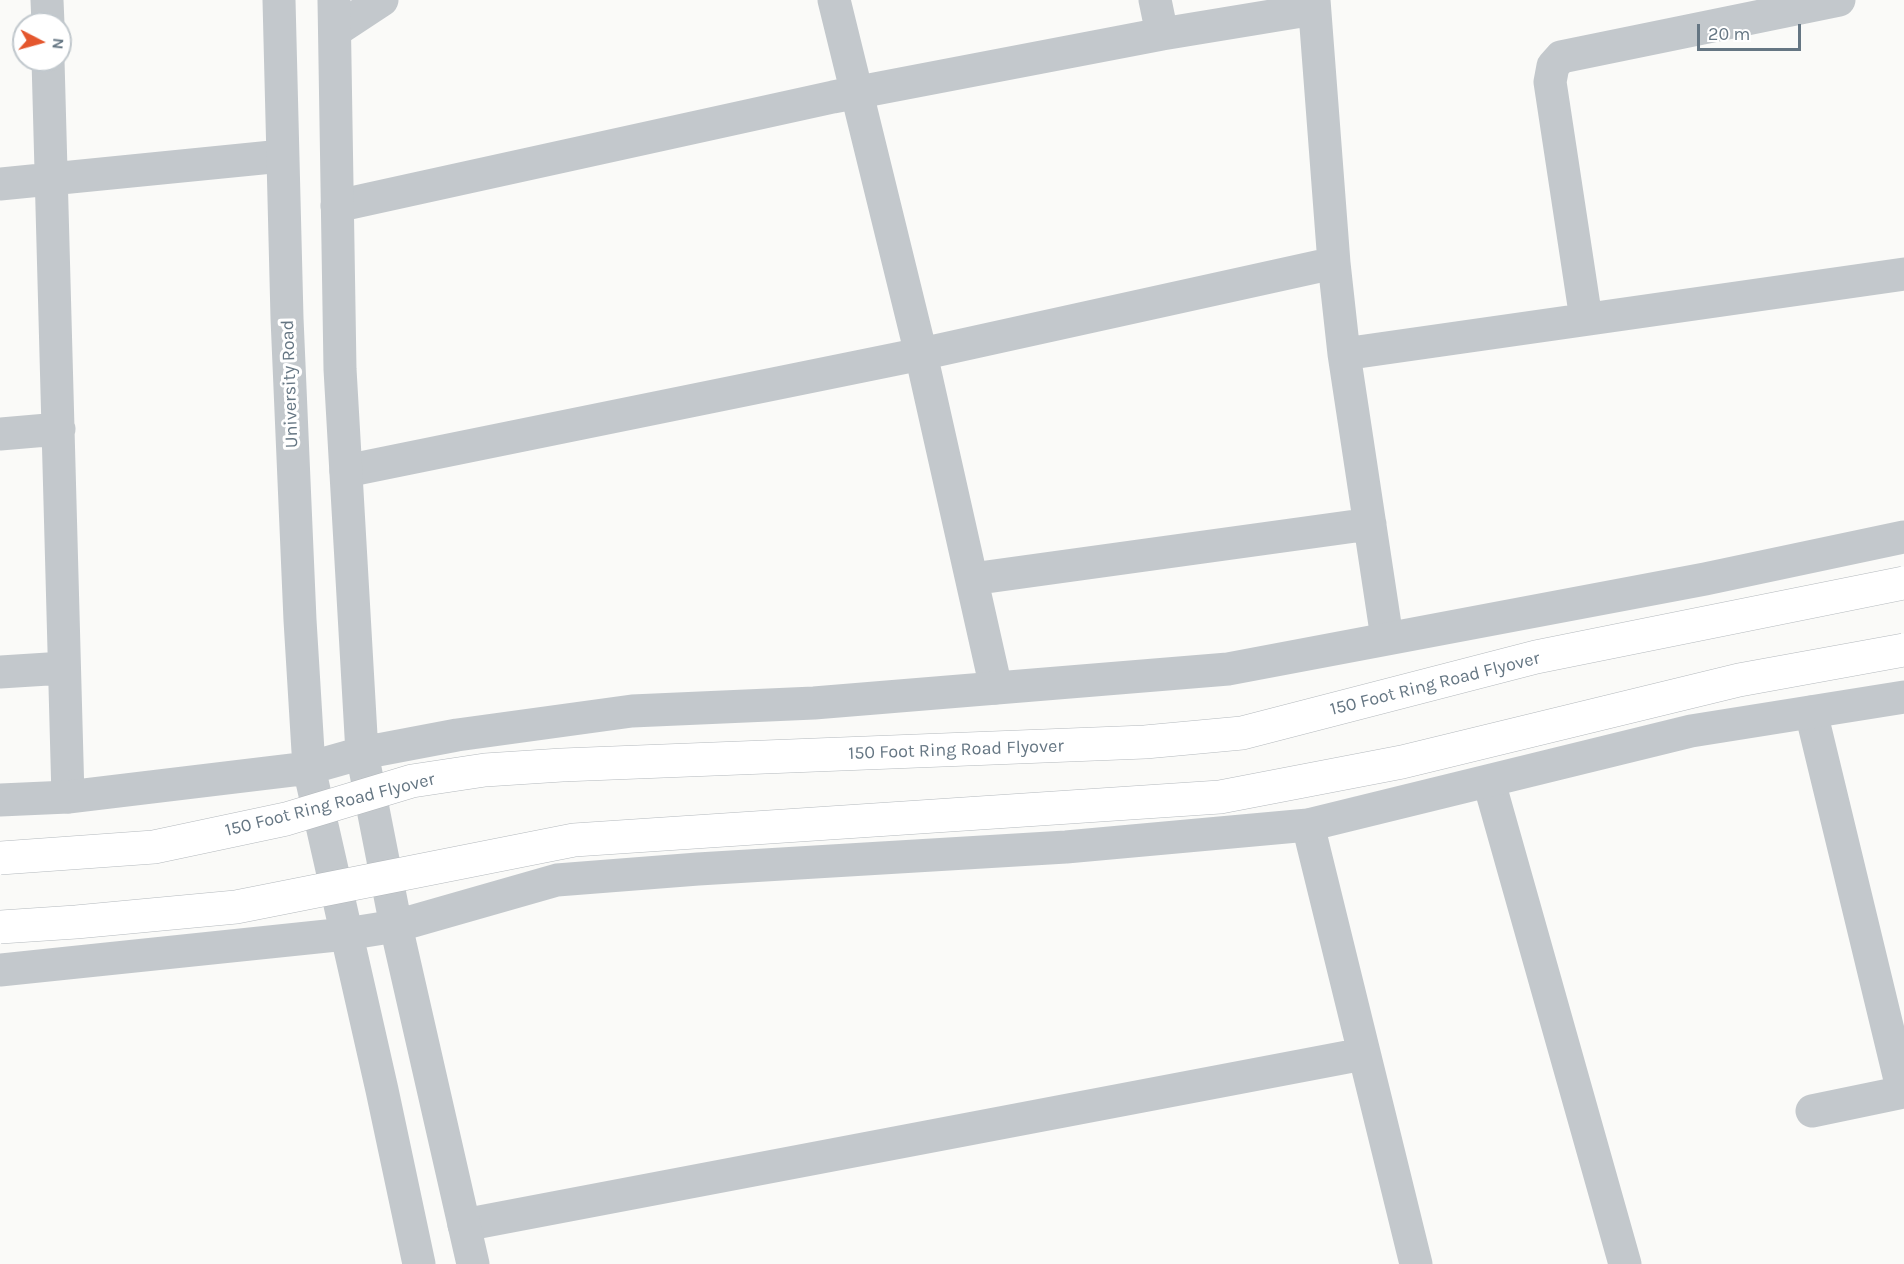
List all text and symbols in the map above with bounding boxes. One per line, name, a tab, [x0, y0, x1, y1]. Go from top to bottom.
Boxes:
north arrow	[12, 12, 72, 72]
scale bar	[1700, 12, 1804, 50]
text: 20 m	[1708, 23, 1750, 45]
text: N	[48, 37, 68, 50]
street label: University Road	[277, 319, 303, 449]
street label: 150 Foot Ring Road Flyover	[1328, 647, 1542, 721]
street label: 150 Foot Ring Road Flyover	[848, 735, 1064, 765]
street label: 150 Foot Ring Road Flyover	[223, 768, 437, 842]

